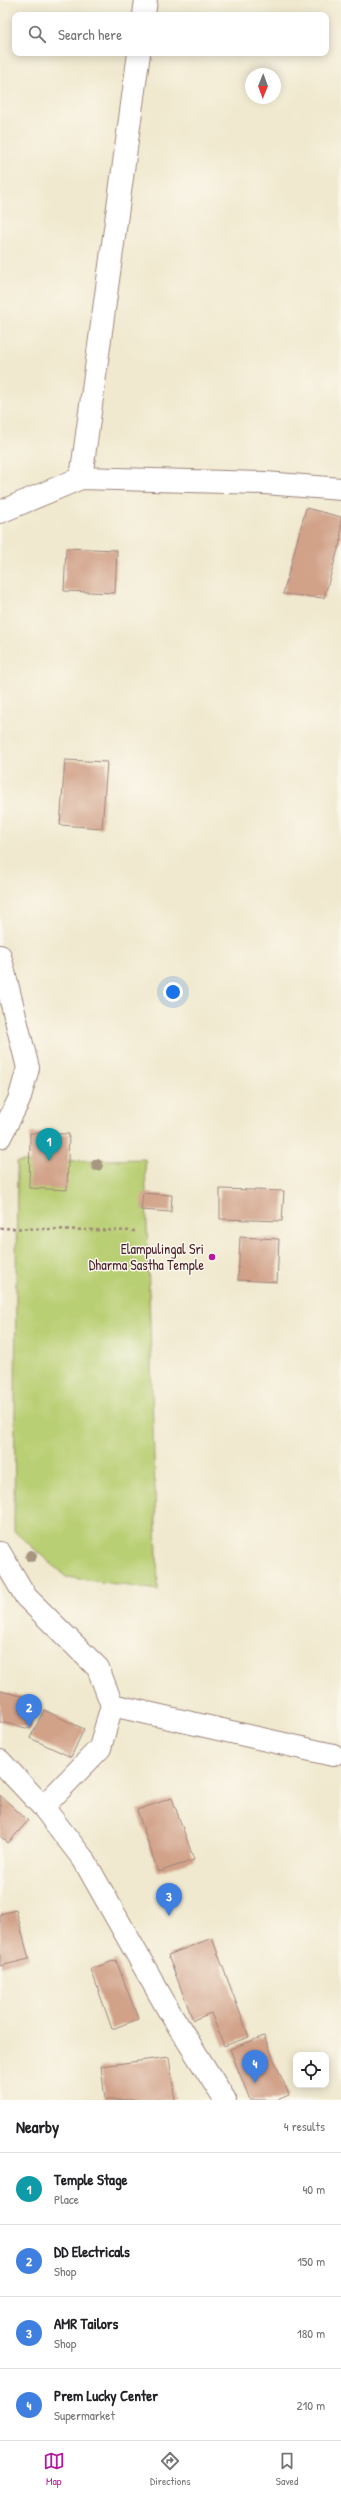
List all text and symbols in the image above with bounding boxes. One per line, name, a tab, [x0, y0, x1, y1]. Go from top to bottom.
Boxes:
search box	[12, 12, 329, 56]
icon: search	[26, 23, 48, 45]
text: Search here	[58, 24, 122, 45]
north arrow	[245, 68, 281, 104]
your location	[163, 982, 183, 1002]
pin: 1	[36, 1128, 62, 1161]
place label: Elampulingal Sri Dharma Sastha Temple	[89, 1239, 204, 1275]
marker: Elampulingal Sri Dharma Sastha Temple	[207, 1252, 217, 1262]
pin: 2	[16, 1694, 42, 1727]
pin: 3	[156, 1883, 182, 1916]
pin: 4	[242, 2050, 268, 2083]
map controls	[293, 2052, 329, 2088]
button: locate	[293, 2052, 329, 2088]
text: Nearby	[16, 2115, 59, 2138]
text: 4 results	[284, 2117, 325, 2135]
text: Temple Stage	[54, 2169, 128, 2190]
text: 1	[27, 2180, 31, 2198]
text: 40 m	[302, 2180, 325, 2198]
text: Place	[54, 2190, 79, 2208]
text: DD Electricals	[54, 2241, 130, 2262]
text: 2	[26, 2252, 32, 2270]
text: 150 m	[297, 2252, 325, 2270]
text: Shop	[54, 2262, 76, 2280]
text: AMR Tailors	[54, 2313, 118, 2334]
text: 3	[26, 2324, 32, 2342]
text: 180 m	[297, 2324, 325, 2342]
text: Shop	[54, 2334, 76, 2352]
text: Prem Lucky Center	[54, 2385, 158, 2406]
text: 4	[27, 2396, 31, 2414]
text: 210 m	[297, 2396, 325, 2414]
text: Supermarket	[54, 2406, 115, 2424]
tab: Map	[43, 2450, 65, 2488]
tab: Directions	[150, 2450, 191, 2488]
tab: Saved	[276, 2450, 298, 2488]

